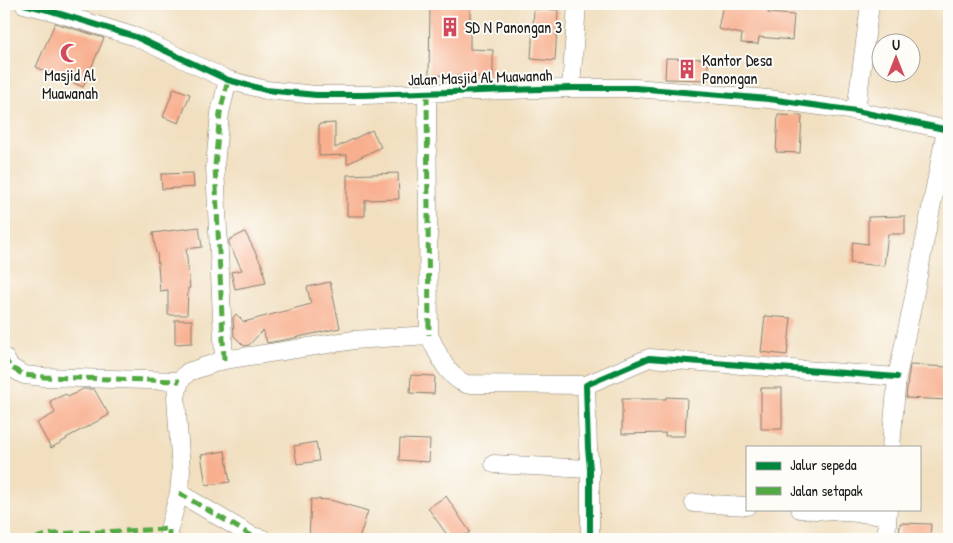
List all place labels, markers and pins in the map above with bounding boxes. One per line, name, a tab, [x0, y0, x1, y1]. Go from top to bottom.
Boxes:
building icon: SD N Panongan 3	[439, 16, 461, 38]
place label: SD N Panongan 3	[465, 16, 562, 38]
mosque icon: Masjid Al Muawanah	[59, 42, 81, 64]
place label: Kantor Desa Panongan	[702, 49, 772, 89]
building icon: Kantor Desa Panongan	[676, 58, 698, 80]
place label: Masjid Al Muawanah	[42, 64, 98, 104]

